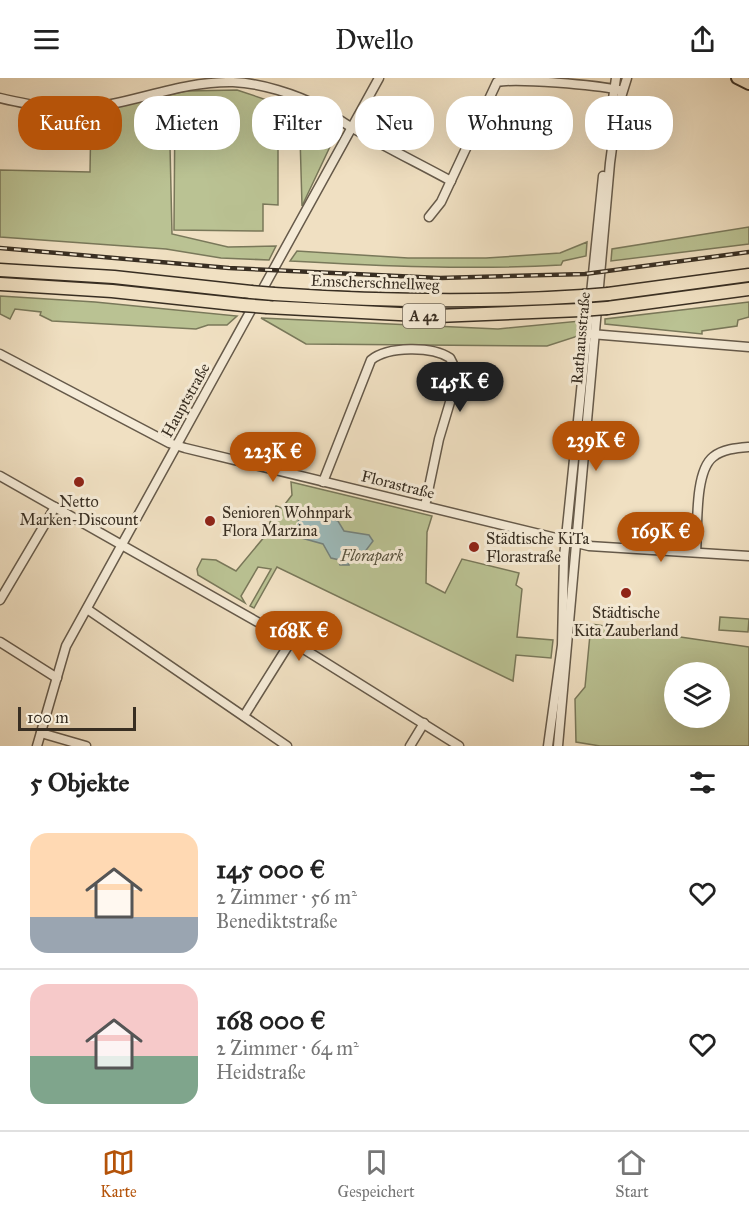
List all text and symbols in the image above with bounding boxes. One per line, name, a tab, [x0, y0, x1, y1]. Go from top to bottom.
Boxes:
icon: menu	[30, 23, 63, 56]
text: Dwello	[335, 23, 414, 56]
icon: share	[686, 23, 719, 56]
chip: Kaufen	[18, 96, 122, 150]
chip: Mieten	[134, 96, 240, 150]
chip: Filter	[252, 96, 343, 150]
chip: Neu	[355, 96, 434, 150]
chip: Wohnung	[446, 96, 573, 150]
chip: Haus	[585, 96, 673, 150]
street label: Emscherschnellweg	[310, 271, 440, 295]
street label: Rathausstraße	[567, 291, 594, 385]
road number: A 42	[403, 304, 445, 328]
street label: Hauptstraße	[157, 359, 214, 441]
pin: 145K €	[411, 362, 509, 413]
text: 145K €	[431, 369, 489, 393]
pin: 239K €	[547, 421, 645, 472]
text: 239K €	[566, 428, 626, 452]
pin: 223K €	[224, 432, 322, 483]
text: 223K €	[244, 439, 302, 463]
street label: Florastraße	[359, 466, 437, 503]
marker: Netto Marken-Discount	[72, 475, 86, 489]
place label: Netto Marken-Discount	[20, 492, 139, 529]
place label: Senioren Wohnpark Flora Marzina	[222, 503, 352, 540]
pin: 169K €	[612, 512, 710, 563]
marker: Senioren Wohnpark Flora Marzina	[203, 514, 217, 528]
text: 169K €	[631, 519, 691, 543]
place label: Städtische KiTa Florastraße	[486, 529, 590, 566]
marker: Städtische KiTa Florastraße	[467, 540, 481, 554]
park label: Florapark	[340, 546, 403, 566]
marker: Städtische Kita Zauberland	[619, 586, 633, 600]
place label: Städtische Kita Zauberland	[574, 603, 678, 640]
pin: 168K €	[250, 611, 348, 662]
text: 168K €	[269, 618, 329, 642]
map controls	[664, 662, 730, 728]
button: layers	[664, 662, 730, 728]
scale bar	[18, 704, 136, 732]
text: 100 m	[27, 708, 69, 727]
text: 5 Objekte	[30, 766, 129, 798]
icon: filters	[686, 766, 719, 799]
text: 145 000 €	[216, 853, 325, 885]
icon: home	[78, 857, 150, 929]
icon: heart	[686, 877, 719, 910]
text: 2 Zimmer · 56 m²	[216, 885, 357, 909]
text: Benediktstraße	[216, 909, 338, 933]
text: 168 000 €	[216, 1004, 326, 1036]
icon: home	[78, 1008, 150, 1080]
icon: heart	[686, 1028, 719, 1061]
text: 2 Zimmer · 64 m²	[216, 1036, 359, 1060]
text: Heidstraße	[216, 1060, 306, 1084]
tab: Karte	[100, 1146, 137, 1201]
tab: Gespeichert	[337, 1146, 415, 1201]
tab: Start	[615, 1146, 649, 1201]

